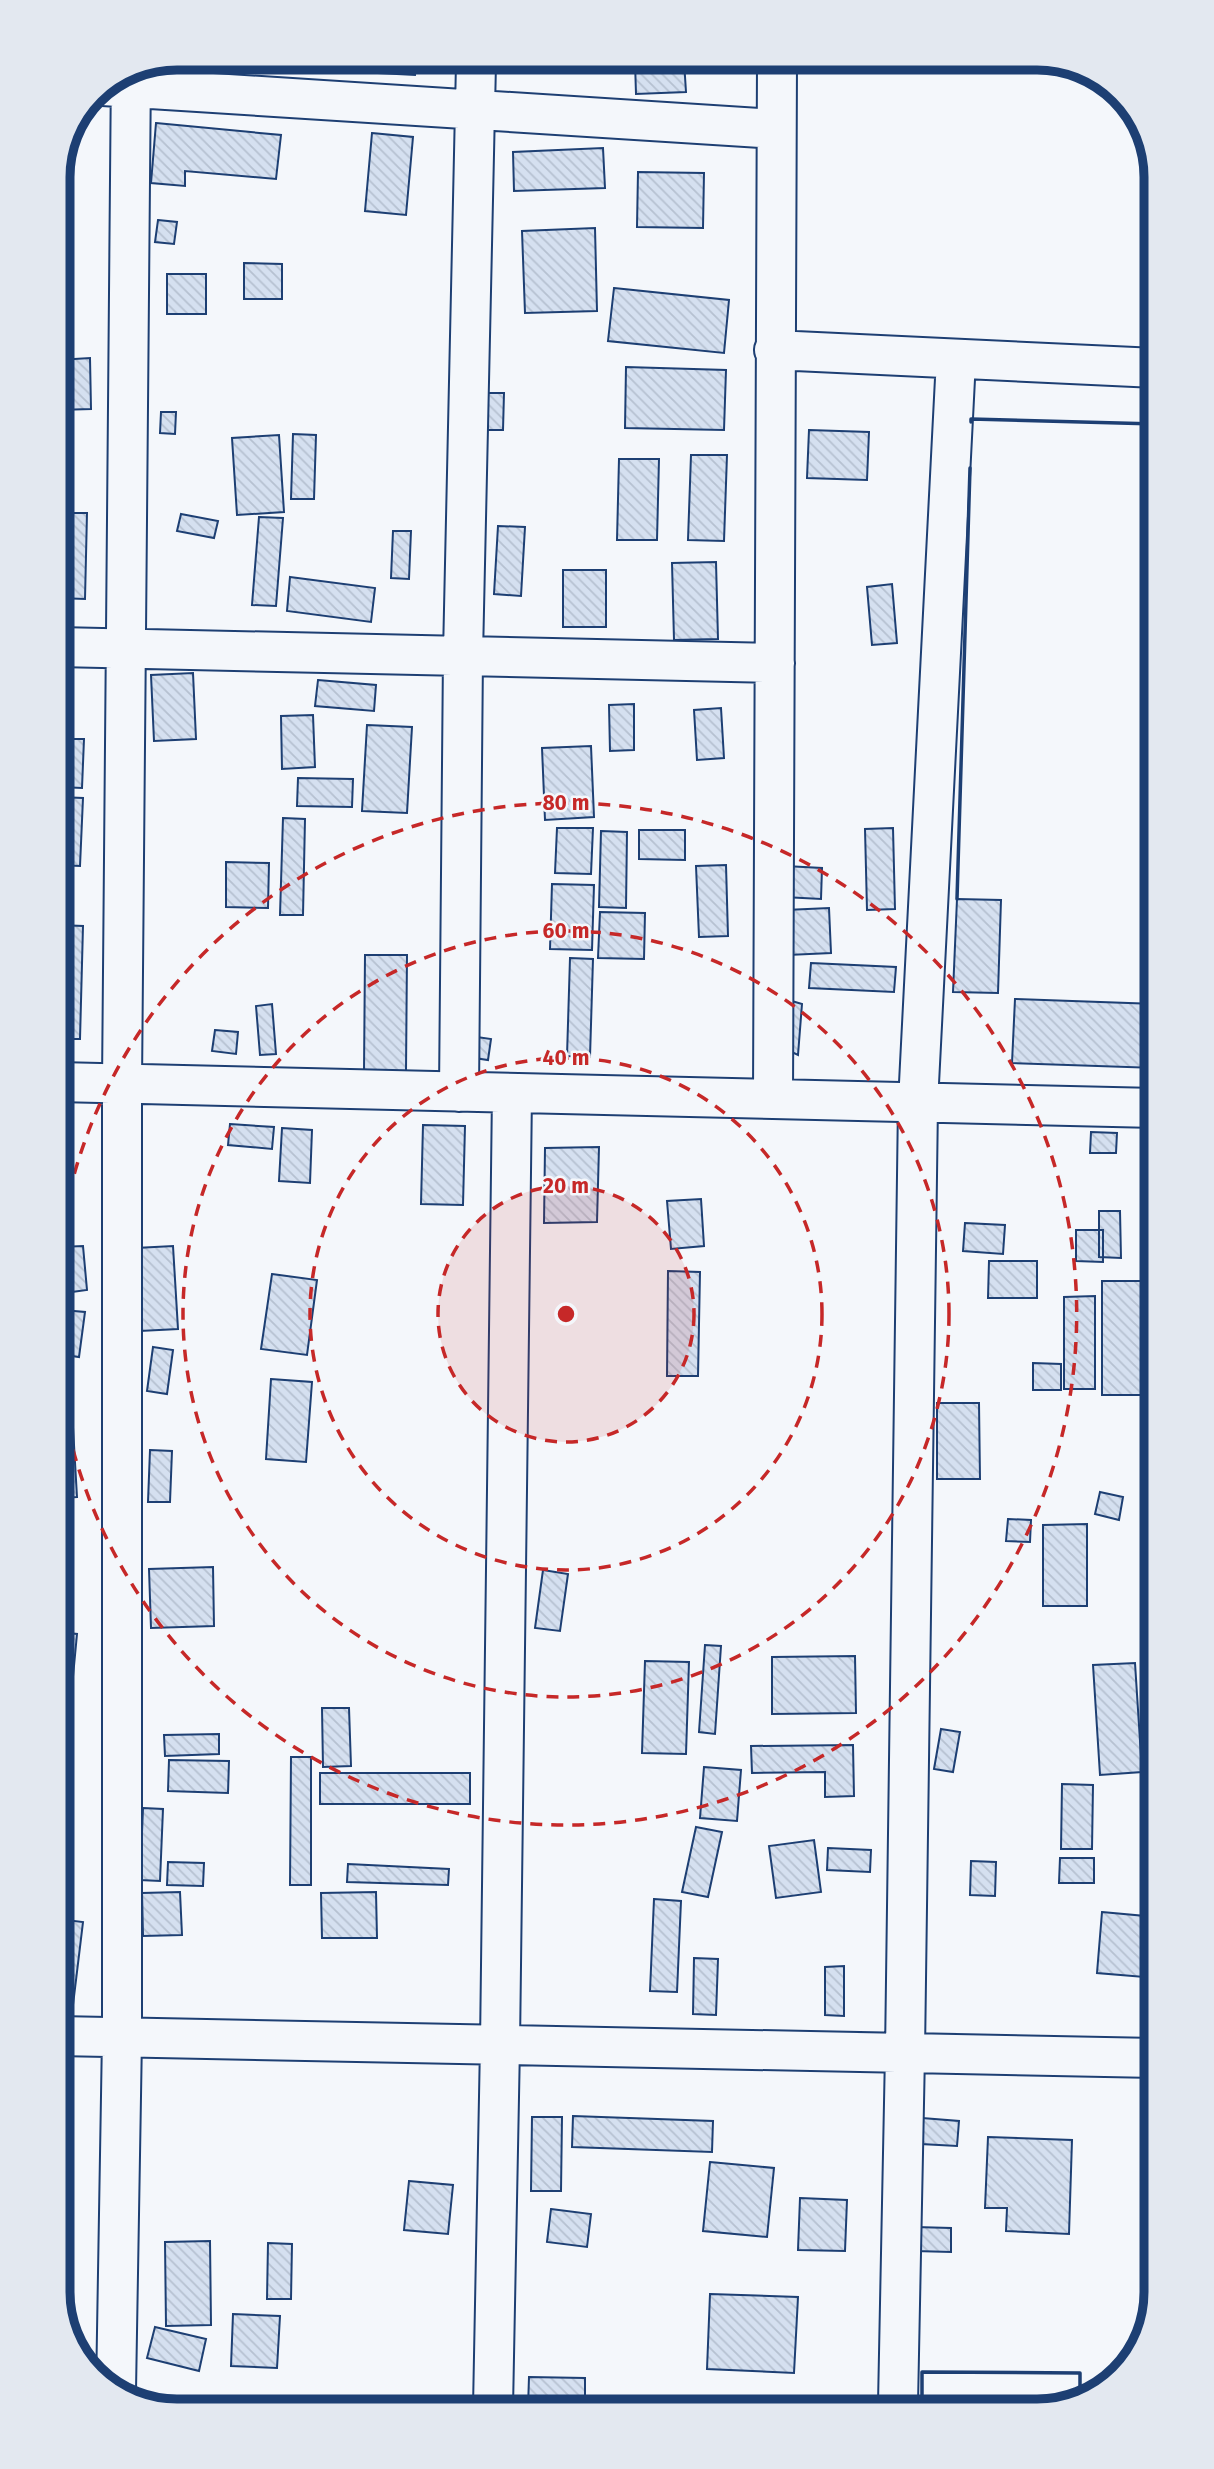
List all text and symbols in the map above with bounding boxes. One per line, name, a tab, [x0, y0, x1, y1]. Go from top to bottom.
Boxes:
text: 80 m	[542, 790, 590, 816]
text: 60 m	[543, 918, 589, 944]
text: 40 m	[543, 1045, 589, 1071]
text: 20 m	[543, 1173, 589, 1199]
centre of rings	[554, 1302, 578, 1326]

